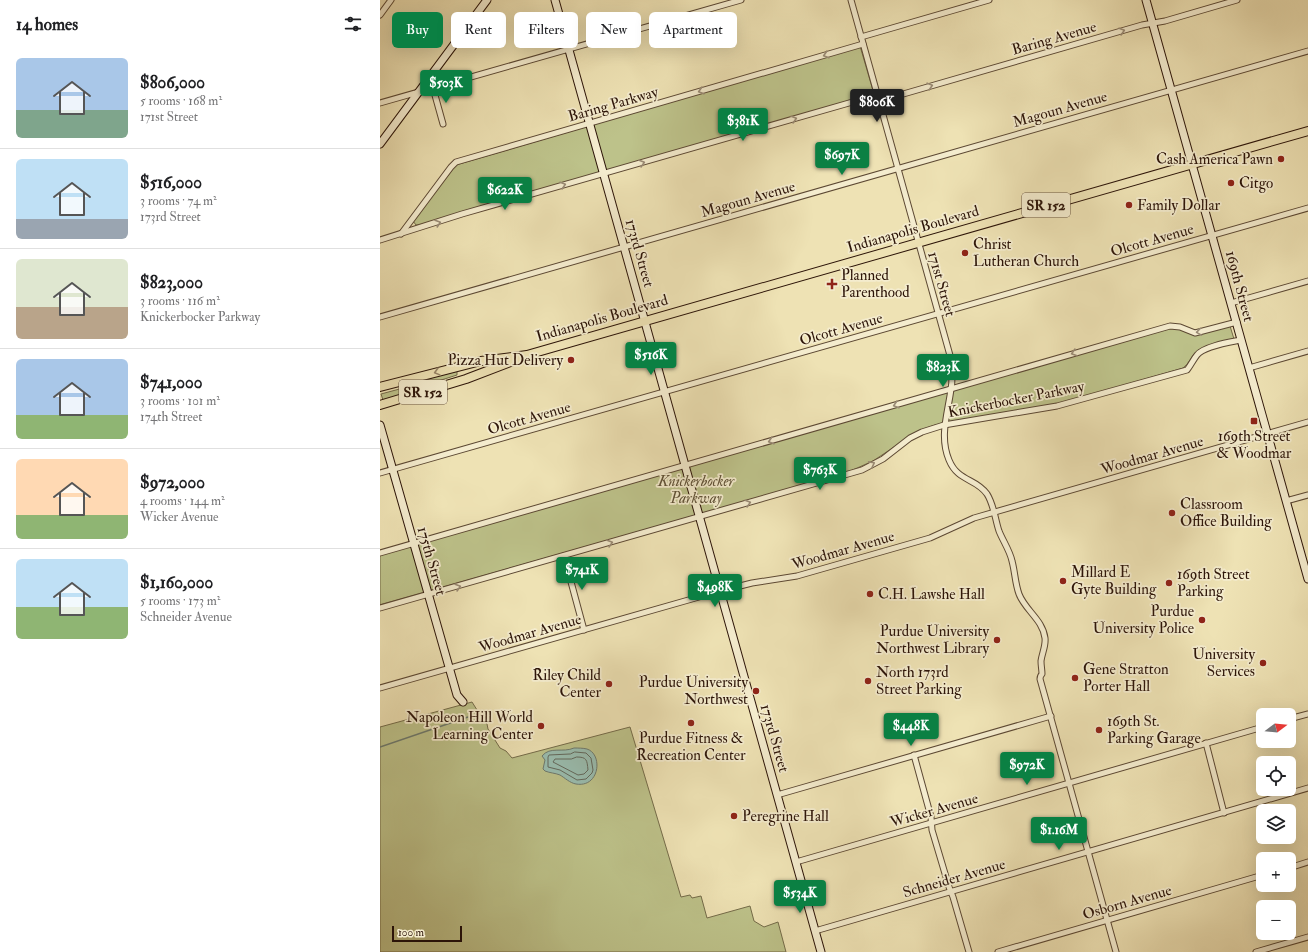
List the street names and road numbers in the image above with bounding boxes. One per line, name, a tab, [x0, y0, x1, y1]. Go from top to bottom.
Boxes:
street label: Baring Avenue	[1010, 17, 1099, 60]
street label: Baring Parkway	[566, 82, 661, 126]
street label: Magoun Avenue	[1011, 87, 1110, 132]
street label: Magoun Avenue	[699, 177, 798, 222]
road number: SR 152	[1022, 193, 1070, 217]
street label: Indianapolis Boulevard	[845, 201, 982, 258]
street label: 173rd Street	[621, 217, 658, 290]
street label: Olcott Avenue	[1108, 220, 1196, 261]
street label: 171st Street	[923, 249, 960, 319]
street label: 169th Street	[1221, 249, 1258, 324]
street label: Indianapolis Boulevard	[534, 290, 671, 347]
street label: Olcott Avenue	[797, 309, 885, 350]
street label: Knickerbocker Parkway	[946, 377, 1086, 422]
road number: SR 152	[399, 380, 447, 404]
street label: Olcott Avenue	[485, 398, 573, 439]
street label: Woodmar Avenue	[1098, 432, 1206, 479]
street label: 175th Street	[413, 524, 450, 598]
street label: Woodmar Avenue	[789, 527, 897, 574]
street label: Woodmar Avenue	[476, 610, 584, 657]
street label: 173rd Street	[756, 702, 793, 775]
street label: Wicker Avenue	[887, 789, 980, 832]
street label: Schneider Avenue	[901, 855, 1008, 902]
street label: Osborn Avenue	[1080, 881, 1174, 924]

